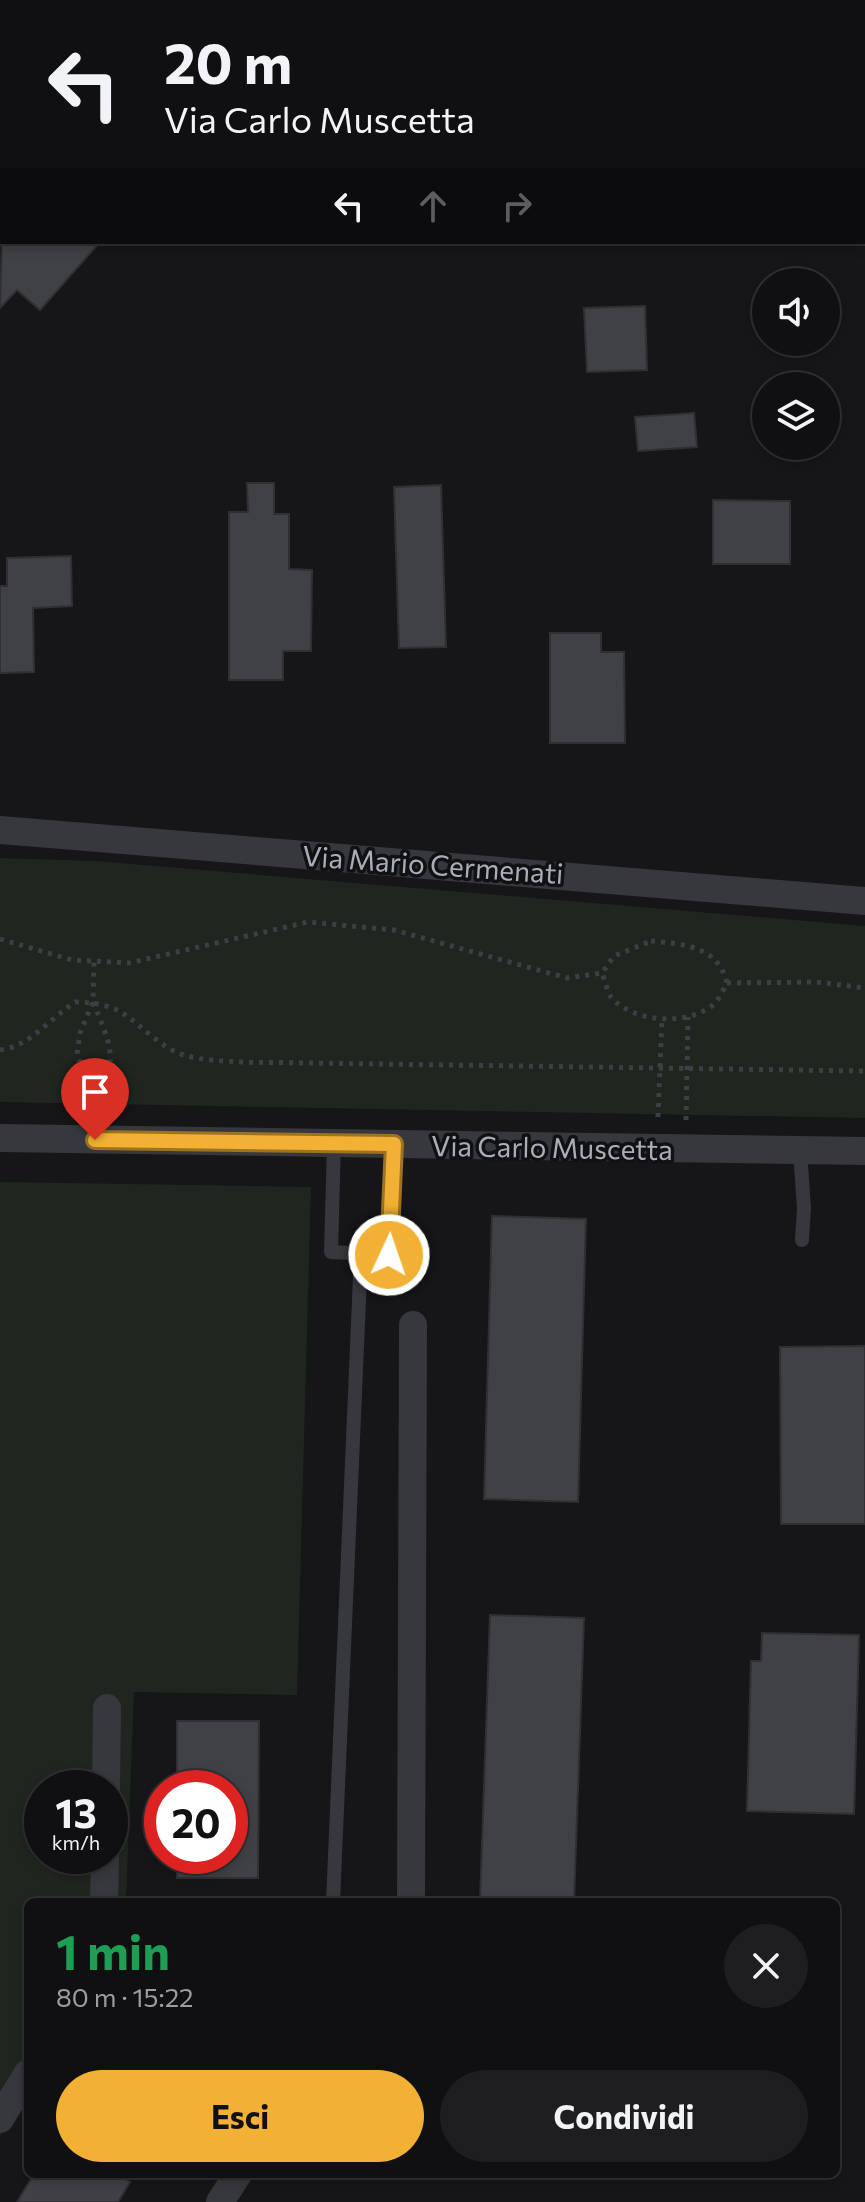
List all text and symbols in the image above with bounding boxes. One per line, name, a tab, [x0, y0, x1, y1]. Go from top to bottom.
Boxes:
text: 20 m	[164, 27, 292, 96]
icon: left	[32, 32, 136, 136]
text: Via Carlo Muscetta	[164, 96, 475, 140]
icon: left	[327, 184, 371, 228]
icon: ahead	[411, 184, 455, 228]
icon: right	[495, 184, 539, 228]
map controls	[752, 268, 840, 460]
button: sound	[752, 268, 840, 356]
button: layers	[752, 372, 840, 460]
street label: Via Mario Cermenati	[301, 838, 565, 890]
pin	[61, 1058, 129, 1140]
icon: arrive	[73, 1070, 117, 1114]
street label: Via Carlo Muscetta	[431, 1128, 673, 1166]
position arrow	[347, 1213, 431, 1297]
speed limit sign: 20	[144, 1770, 248, 1874]
text: 13	[55, 1787, 97, 1836]
text: km/h	[52, 1830, 100, 1854]
text: 1 min	[56, 1921, 170, 1980]
button: close	[724, 1924, 808, 2008]
text: 80 m · 15:22	[56, 1981, 194, 2012]
button: Esci	[56, 2070, 424, 2162]
button: Condividi	[440, 2070, 808, 2162]

